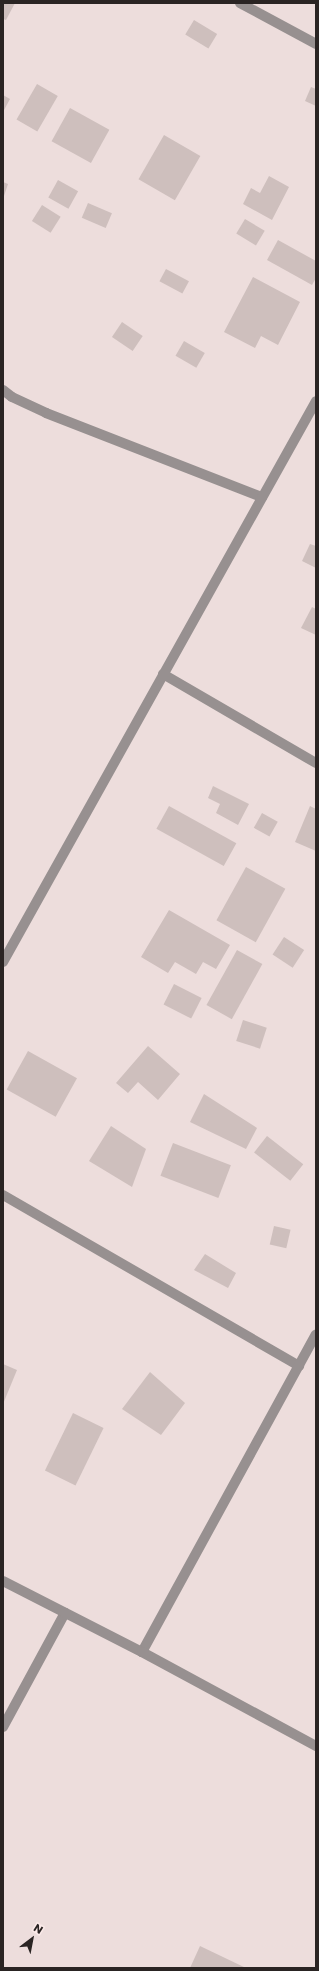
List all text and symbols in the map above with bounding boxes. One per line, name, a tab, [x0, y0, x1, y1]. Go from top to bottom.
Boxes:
north arrow	[12, 1919, 52, 1959]
text: N	[31, 1920, 46, 1938]

